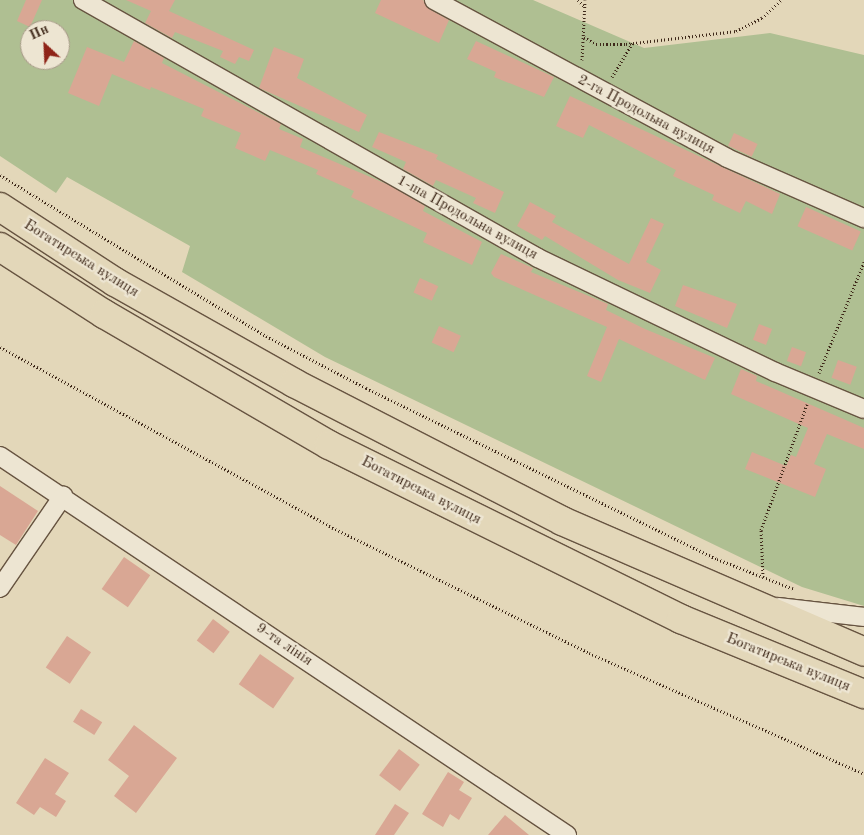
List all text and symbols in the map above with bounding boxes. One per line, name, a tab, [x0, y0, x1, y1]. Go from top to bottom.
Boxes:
north arrow	[20, 20, 70, 70]
text: Пн	[27, 22, 51, 43]
street label: 2-га Продольна вулиця	[574, 71, 718, 159]
street label: 1-ша Продольна вулиця	[393, 172, 541, 264]
street label: Богатирська вулиця	[20, 216, 142, 302]
street label: Богатирська вулиця	[358, 453, 484, 529]
street label: 9-та лінія	[252, 619, 316, 671]
street label: Богатирська вулиця	[723, 630, 853, 696]

